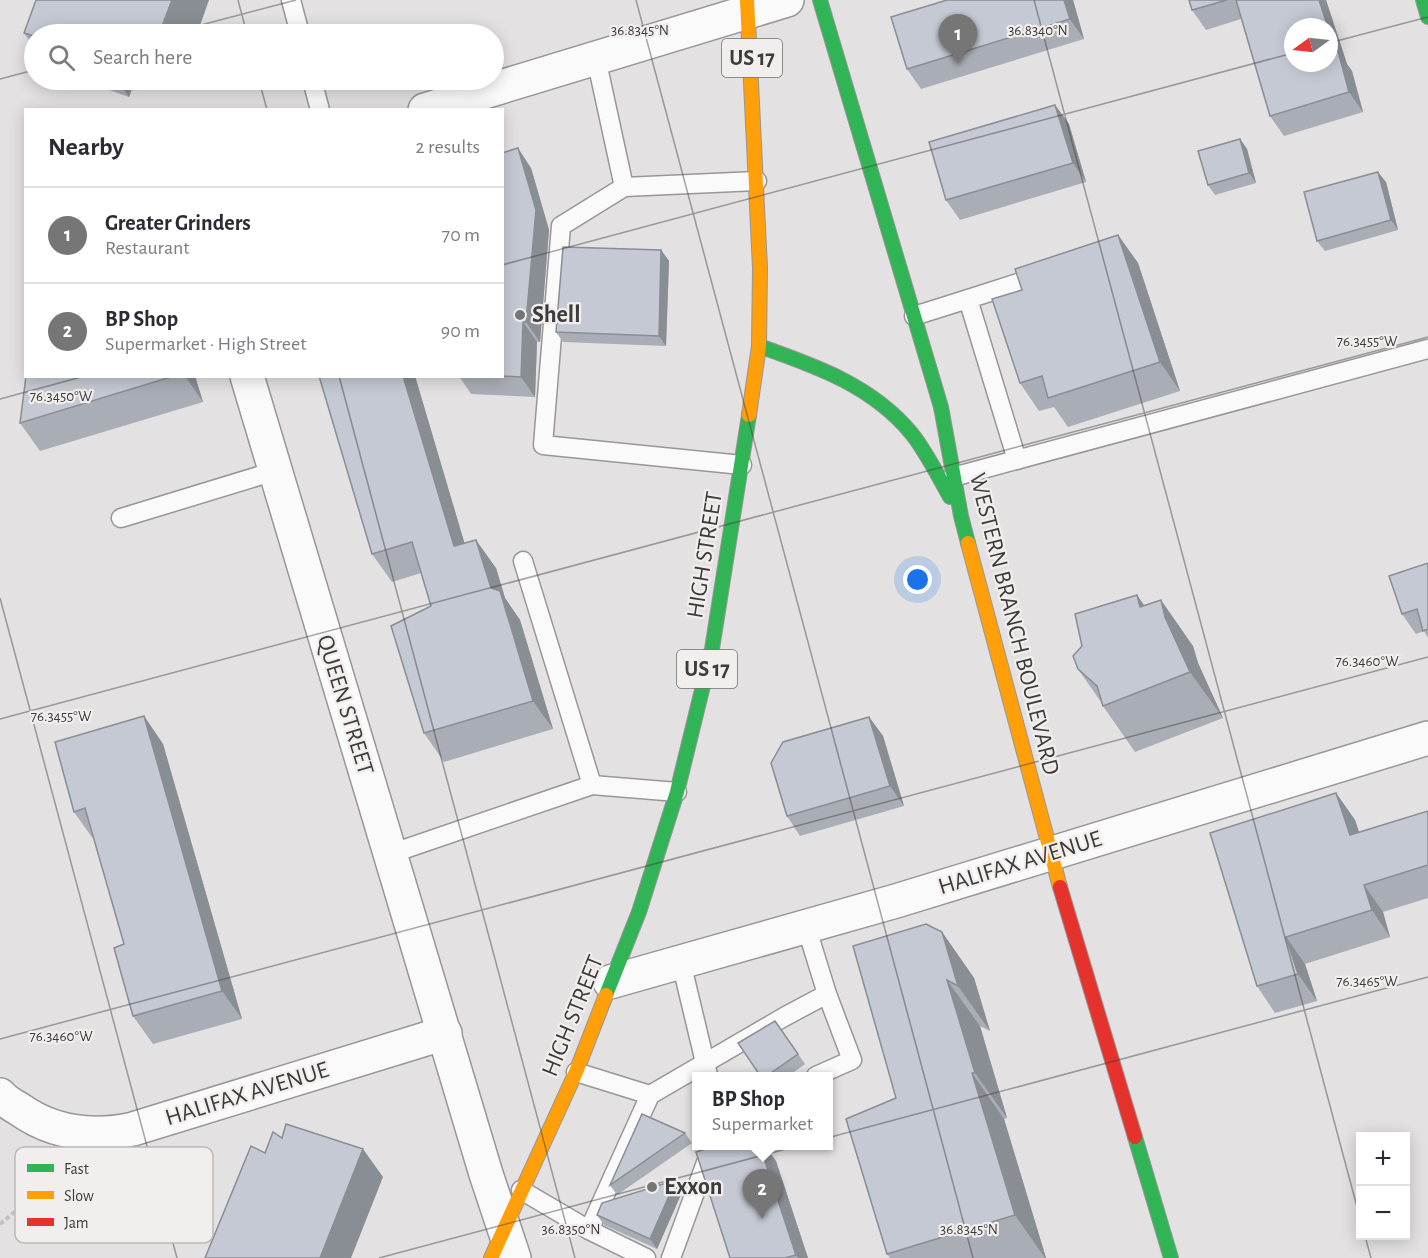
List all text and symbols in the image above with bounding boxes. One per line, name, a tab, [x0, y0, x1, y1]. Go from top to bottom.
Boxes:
pin: 1	[938, 14, 978, 64]
north arrow	[1284, 18, 1338, 72]
text: 36.8345°N	[611, 23, 669, 38]
text: 36.8340°N	[1008, 23, 1068, 38]
search box	[24, 24, 504, 90]
road number: US 17	[722, 39, 782, 77]
icon: search	[45, 41, 78, 74]
text: Search here	[93, 46, 192, 68]
text: Nearby	[48, 134, 124, 160]
text: 2 results	[416, 137, 480, 157]
text: Greater Grinders	[105, 212, 251, 234]
text: 1	[64, 225, 71, 245]
text: 70 m	[442, 225, 480, 245]
text: Restaurant	[105, 238, 190, 258]
place label: Shell	[532, 303, 580, 327]
text: BP Shop	[105, 308, 178, 330]
marker: Shell	[513, 308, 527, 322]
text: 2	[63, 321, 72, 341]
text: 90 m	[441, 321, 480, 341]
text: Supermarket · High Street	[105, 334, 307, 354]
text: 76.3455°W	[1337, 334, 1398, 349]
text: 76.3450°W	[30, 389, 93, 404]
street label: WESTERN BRANCH BOULEVARD	[965, 471, 1063, 777]
street label: HIGH STREET	[683, 490, 727, 620]
your location	[903, 565, 932, 594]
street label: QUEEN STREET	[312, 632, 378, 778]
road number: US 17	[677, 650, 737, 688]
text: 76.3460°W	[1335, 654, 1399, 669]
text: 76.3455°W	[31, 709, 92, 724]
street label: HALIFAX AVENUE	[935, 827, 1105, 899]
street label: HIGH STREET	[538, 952, 608, 1080]
text: 76.3465°W	[1336, 974, 1398, 989]
text: 76.3460°W	[29, 1029, 93, 1044]
street label: HALIFAX AVENUE	[162, 1058, 332, 1130]
popup	[692, 1072, 833, 1150]
text: BP Shop	[712, 1088, 785, 1110]
text: Supermarket	[712, 1114, 813, 1134]
map controls	[1356, 1132, 1410, 1240]
button: +	[1356, 1132, 1410, 1186]
legend	[15, 1147, 213, 1243]
text: Fast	[64, 1161, 89, 1177]
pin: 2	[742, 1170, 782, 1219]
place label: Exxon	[664, 1175, 722, 1199]
marker: Exxon	[645, 1180, 659, 1194]
button: −	[1356, 1186, 1410, 1240]
text: Slow	[64, 1188, 94, 1204]
text: Jam	[64, 1215, 89, 1231]
text: 36.8350°N	[542, 1222, 600, 1237]
text: 36.8345°N	[940, 1222, 998, 1237]

